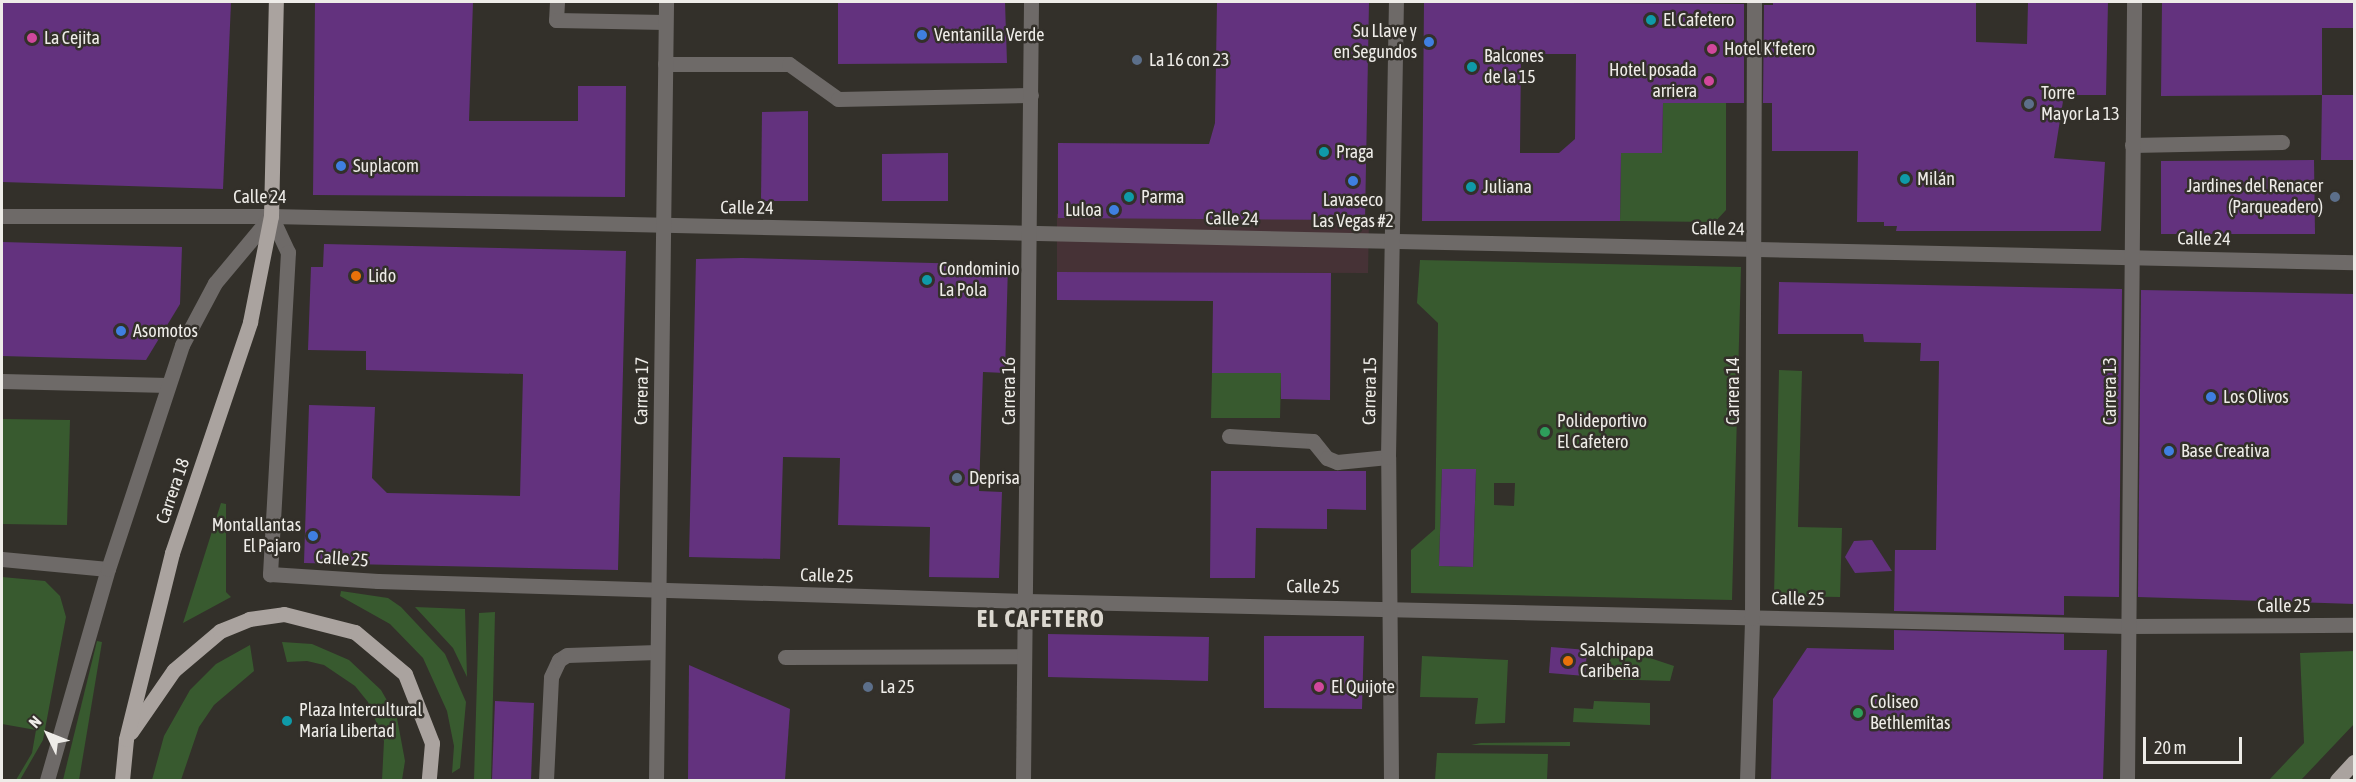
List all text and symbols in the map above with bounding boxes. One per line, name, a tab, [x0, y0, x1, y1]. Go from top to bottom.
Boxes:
place label: El Cafetero	[1663, 9, 1734, 31]
marker: El Cafetero	[1644, 13, 1658, 27]
place label: Su Llave y en Segundos	[1333, 21, 1417, 63]
place label: Ventanilla Verde	[934, 24, 1044, 46]
place label: La Cejita	[44, 27, 100, 49]
marker: Ventanilla Verde	[915, 28, 929, 42]
marker: La Cejita	[25, 31, 39, 45]
marker: Su Llave y en Segundos	[1422, 35, 1436, 49]
place label: Hotel K'fetero	[1724, 38, 1815, 60]
marker: Hotel K'fetero	[1705, 42, 1719, 56]
place label: Balcones de la 15	[1484, 46, 1544, 88]
place label: La 16 con 23	[1149, 49, 1229, 71]
marker: La 16 con 23	[1130, 53, 1144, 67]
marker: Balcones de la 15	[1465, 60, 1479, 74]
place label: Hotel posada arriera	[1609, 60, 1697, 103]
marker: Hotel posada arriera	[1702, 74, 1716, 88]
place label: Torre Mayor La 13	[2041, 83, 2120, 125]
marker: Torre Mayor La 13	[2022, 97, 2036, 111]
place label: Praga	[1336, 141, 1374, 163]
marker: Praga	[1317, 145, 1331, 159]
place label: Suplacom	[353, 155, 419, 177]
marker: Suplacom	[334, 159, 348, 173]
place label: Milán	[1917, 168, 1955, 190]
marker: Milán	[1898, 172, 1912, 186]
marker: Lavaseco Las Vegas #2	[1346, 174, 1360, 188]
place label: Juliana	[1483, 176, 1532, 198]
place label: Jardines del Renacer (Parqueadero)	[2187, 176, 2323, 219]
marker: Juliana	[1464, 180, 1478, 194]
street label: Calle 24	[233, 186, 287, 208]
place label: Parma	[1141, 186, 1184, 208]
marker: Parma	[1122, 190, 1136, 204]
place label: Lavaseco Las Vegas #2	[1312, 190, 1394, 232]
marker: Jardines del Renacer (Parqueadero)	[2328, 190, 2342, 204]
street label: Calle 24	[720, 197, 774, 219]
place label: Luloa	[1065, 199, 1102, 221]
marker: Luloa	[1107, 203, 1121, 217]
street label: Calle 24	[1205, 208, 1259, 230]
street label: Calle 24	[1691, 218, 1745, 240]
street label: Calle 24	[2177, 228, 2231, 250]
place label: Condominio La Pola	[939, 259, 1020, 302]
place label: Lido	[368, 265, 396, 287]
marker: Lido	[349, 269, 363, 283]
marker: Condominio La Pola	[920, 273, 934, 287]
place label: Asomotos	[133, 320, 198, 342]
marker: Asomotos	[114, 324, 128, 338]
street label: Carrera 17	[631, 357, 653, 425]
street label: Carrera 16	[998, 357, 1020, 425]
street label: Carrera 15	[1359, 357, 1381, 425]
street label: Carrera 14	[1722, 357, 1744, 425]
street label: Carrera 13	[2099, 357, 2121, 425]
place label: Los Olivos	[2223, 386, 2289, 408]
marker: Los Olivos	[2204, 390, 2218, 404]
place label: Polideportivo El Cafetero	[1557, 411, 1647, 454]
marker: Polideportivo El Cafetero	[1538, 425, 1552, 439]
place label: Base Creativa	[2181, 440, 2270, 462]
marker: Base Creativa	[2162, 444, 2176, 458]
street label: Carrera 18	[152, 455, 194, 527]
place label: Deprisa	[969, 467, 1020, 489]
marker: Deprisa	[950, 471, 964, 485]
place label: Montallantas El Pajaro	[212, 515, 301, 558]
marker: Montallantas El Pajaro	[306, 529, 320, 543]
street label: Calle 25	[315, 546, 369, 572]
street label: Calle 25	[800, 564, 854, 588]
street label: Calle 25	[1286, 576, 1340, 598]
street label: Calle 25	[1771, 588, 1825, 610]
street label: Calle 25	[2257, 595, 2311, 617]
district label: EL CAFETERO	[977, 605, 1105, 633]
place label: Salchipapa Caribeña	[1580, 640, 1654, 682]
marker: Salchipapa Caribeña	[1561, 654, 1575, 668]
place label: La 25	[880, 676, 915, 698]
place label: El Quijote	[1331, 676, 1395, 698]
marker: La 25	[861, 680, 875, 694]
marker: El Quijote	[1312, 680, 1326, 694]
place label: Coliseo Bethlemitas	[1870, 692, 1950, 734]
place label: Plaza Intercultural María Libertad	[299, 700, 422, 742]
north arrow	[18, 704, 78, 764]
marker: Coliseo Bethlemitas	[1851, 706, 1865, 720]
text: N	[25, 712, 45, 731]
marker: Plaza Intercultural María Libertad	[280, 714, 294, 728]
scale bar	[2146, 725, 2245, 763]
text: 20 m	[2154, 737, 2186, 758]

